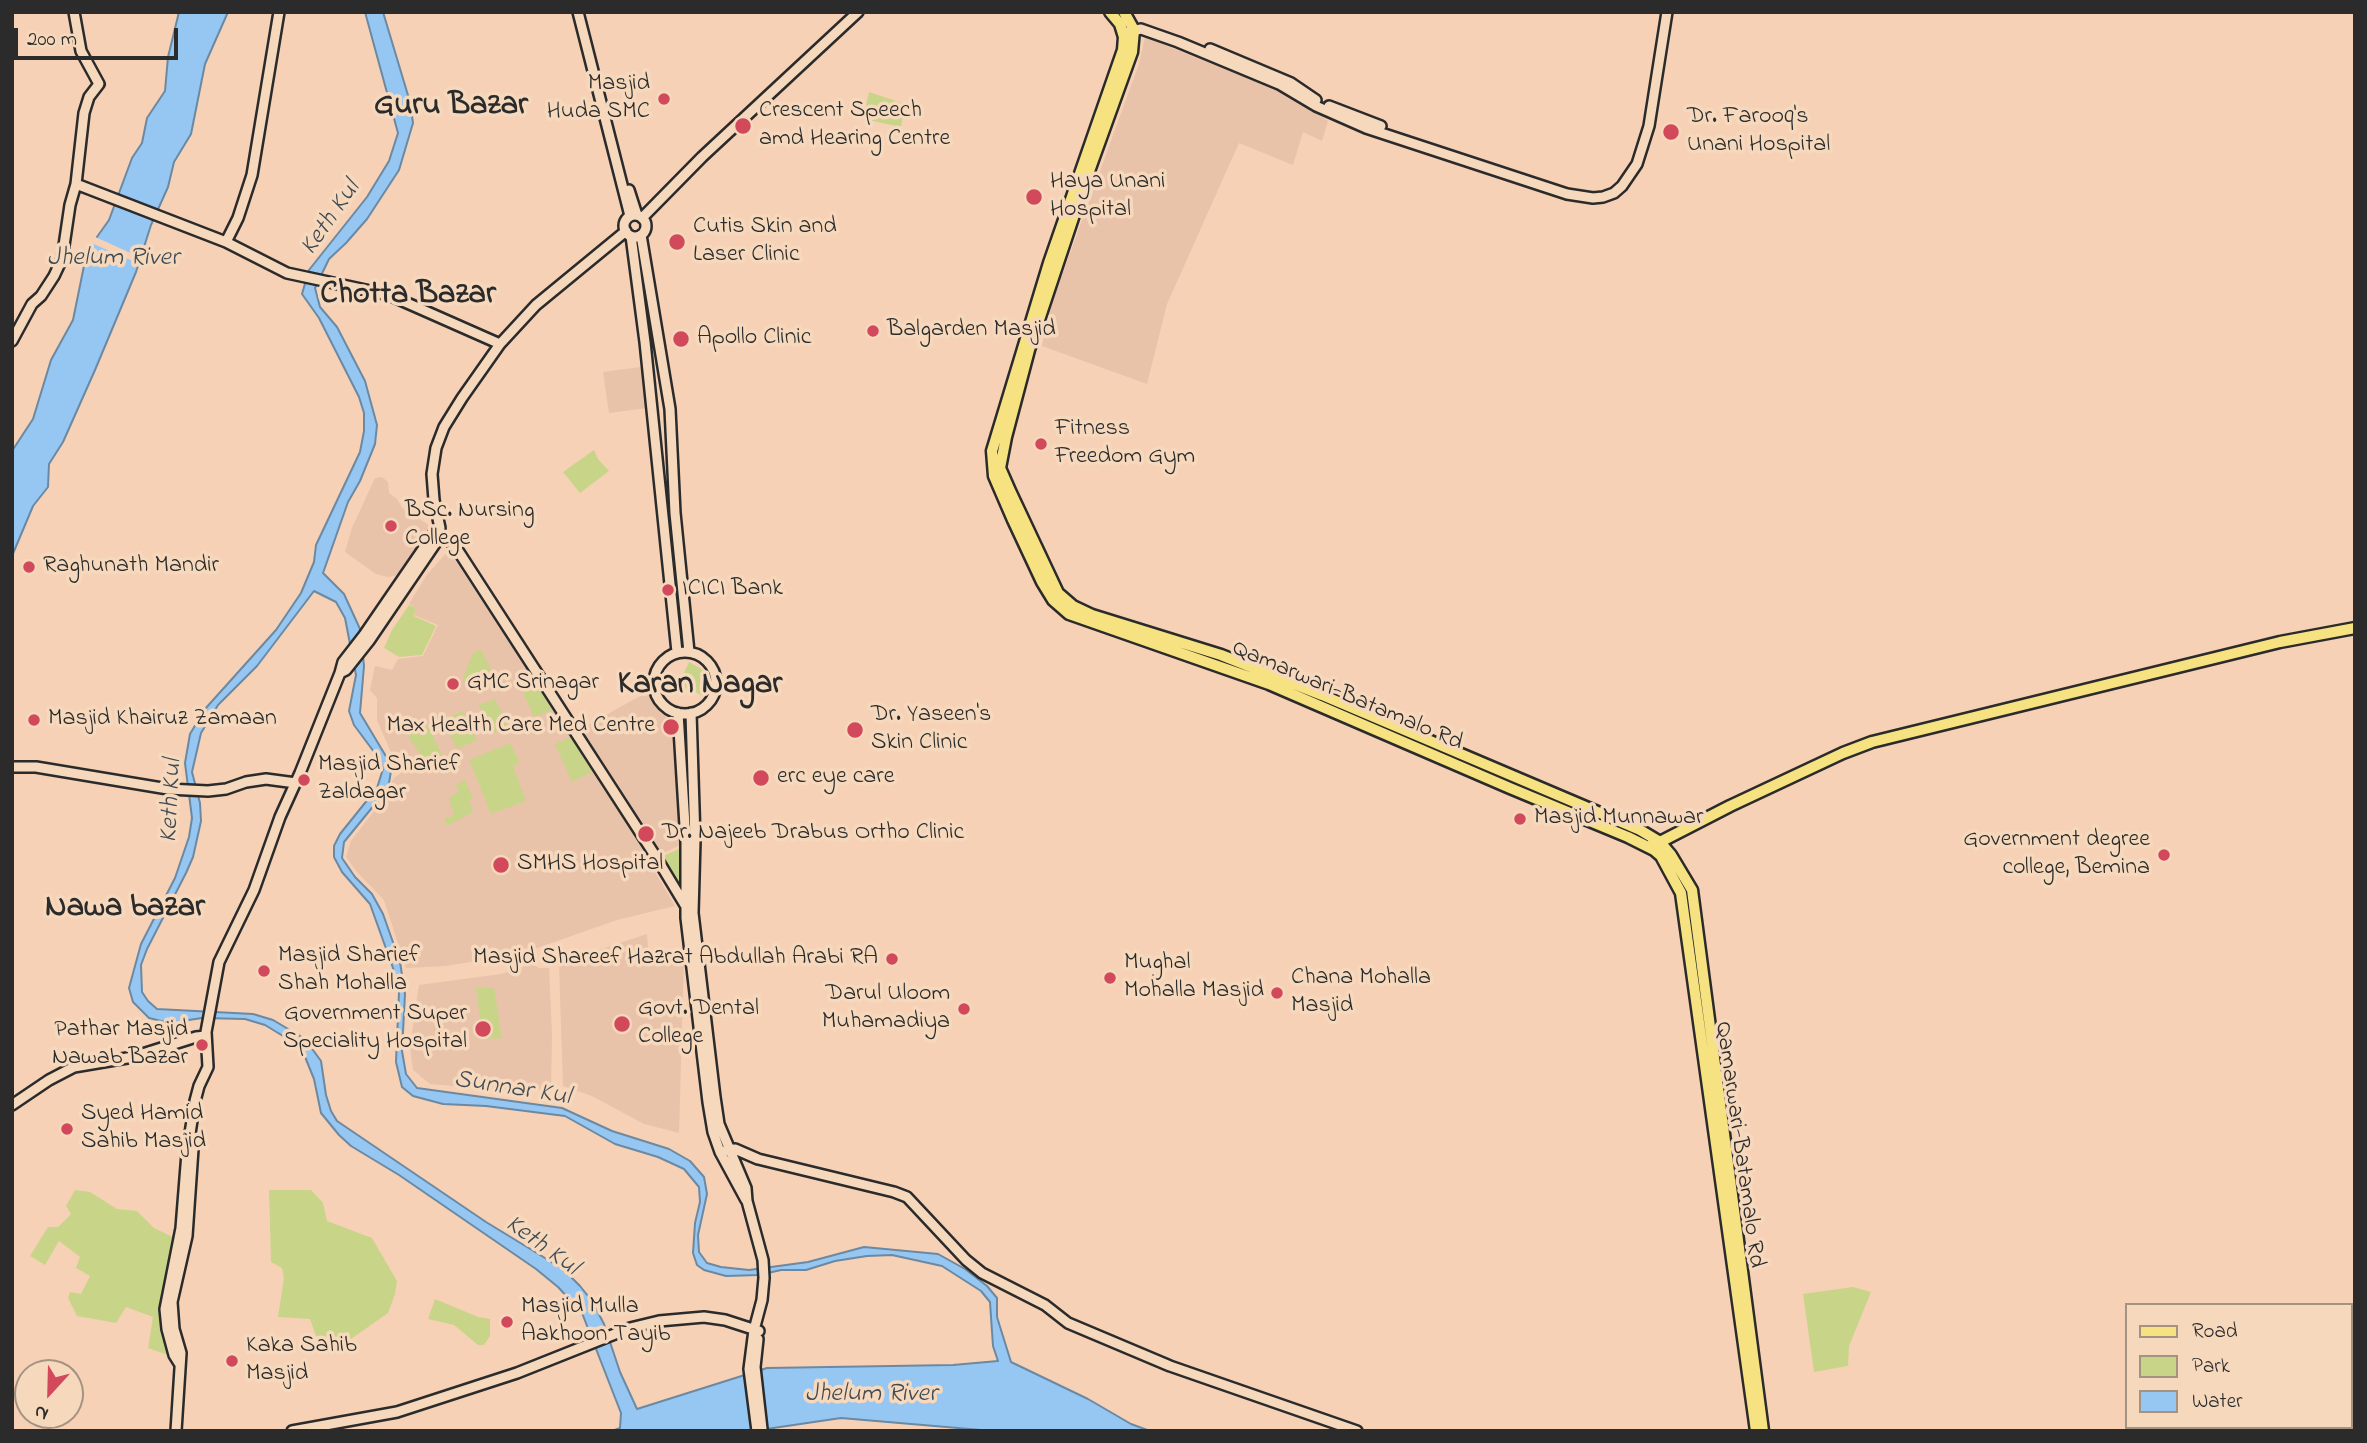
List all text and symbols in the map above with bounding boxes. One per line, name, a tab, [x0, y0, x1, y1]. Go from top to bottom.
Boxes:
scale bar	[18, 14, 182, 58]
text: 200 m	[27, 25, 77, 55]
place label: Masjid Huda SMC	[547, 71, 650, 127]
district label: Guru Bazar	[374, 89, 528, 127]
marker: Masjid Huda SMC	[656, 91, 672, 107]
place label: Crescent Speech amd Hearing Centre	[759, 98, 950, 154]
place label: Dr. Farooq's Unani Hospital	[1687, 104, 1830, 160]
marker: Crescent Speech amd Hearing Centre	[733, 116, 753, 136]
marker: Dr. Farooq's Unani Hospital	[1661, 122, 1681, 142]
place label: Haya Unani Hospital	[1050, 169, 1165, 225]
water label: Keth Kul	[295, 176, 369, 262]
marker: Haya Unani Hospital	[1024, 187, 1044, 207]
place label: Cutis Skin and Laser Clinic	[693, 214, 837, 270]
marker: Cutis Skin and Laser Clinic	[667, 232, 687, 252]
water label: Jhelum River	[47, 244, 179, 276]
district label: Chotta Bazar	[320, 278, 496, 316]
place label: Balgarden Masjid	[887, 317, 1056, 345]
marker: Balgarden Masjid	[865, 323, 881, 339]
place label: Apollo Clinic	[697, 325, 811, 353]
marker: Apollo Clinic	[671, 329, 691, 349]
place label: Fitness Freedom Gym	[1055, 416, 1195, 472]
marker: Fitness Freedom Gym	[1033, 436, 1049, 452]
place label: BSc. Nursing College	[405, 498, 535, 554]
marker: BSc. Nursing College	[383, 518, 399, 534]
place label: Raghunath Mandir	[43, 553, 219, 581]
marker: Raghunath Mandir	[21, 559, 37, 575]
place label: ICICI Bank	[682, 576, 783, 604]
marker: ICICI Bank	[660, 582, 676, 598]
street label: Qamarwari-Batamalo Rd	[1227, 635, 1467, 759]
district label: Karan Nagar	[618, 668, 782, 706]
place label: GMC Srinagar	[467, 670, 599, 698]
marker: GMC Srinagar	[445, 676, 461, 692]
place label: Dr. Yaseen's Skin Clinic	[871, 702, 991, 758]
place label: Masjid Khairuz Zamaan	[48, 706, 277, 734]
marker: Masjid Khairuz Zamaan	[26, 712, 42, 728]
place label: Max Health Care Med Centre	[386, 713, 655, 741]
marker: Max Health Care Med Centre	[661, 717, 681, 737]
marker: Dr. Yaseen's Skin Clinic	[845, 720, 865, 740]
place label: Masjid Sharief Zaldagar	[318, 752, 460, 808]
water label: Keth Kul	[155, 758, 191, 844]
place label: erc eye care	[777, 764, 895, 792]
marker: erc eye care	[751, 768, 771, 788]
marker: Masjid Sharief Zaldagar	[296, 772, 312, 788]
place label: Masjid Munnawar	[1534, 805, 1703, 833]
marker: Masjid Munnawar	[1512, 811, 1528, 827]
place label: Dr. Najeeb Drabus Ortho Clinic	[662, 820, 964, 848]
marker: Dr. Najeeb Drabus Ortho Clinic	[636, 824, 656, 844]
place label: Government degree college, Bemina	[1963, 827, 2150, 883]
marker: Government degree college, Bemina	[2156, 847, 2172, 863]
place label: SMHS Hospital	[517, 851, 663, 879]
marker: SMHS Hospital	[491, 855, 511, 875]
district label: Nawa bazar	[45, 891, 205, 929]
place label: Masjid Sharief Shah Mohalla	[278, 943, 420, 999]
place label: Masjid Shareef Hazrat Abdullah Arabi RA	[473, 945, 878, 973]
place label: Mughal Mohalla Masjid	[1124, 950, 1264, 1006]
marker: Masjid Shareef Hazrat Abdullah Arabi RA	[884, 951, 900, 967]
marker: Masjid Sharief Shah Mohalla	[256, 963, 272, 979]
place label: Chana Mohalla Masjid	[1291, 965, 1431, 1021]
marker: Mughal Mohalla Masjid	[1102, 970, 1118, 986]
place label: Darul Uloom Muhamadiya	[822, 981, 950, 1037]
marker: Chana Mohalla Masjid	[1269, 985, 1285, 1001]
place label: Govt. Dental College	[638, 996, 759, 1052]
place label: Government Super Speciality Hospital	[283, 1001, 467, 1057]
marker: Darul Uloom Muhamadiya	[956, 1001, 972, 1017]
marker: Govt. Dental College	[612, 1014, 632, 1034]
place label: Pathar Masjid Nawab Bazar	[52, 1017, 188, 1073]
marker: Government Super Speciality Hospital	[473, 1019, 493, 1039]
street label: Qamarwari-Batamalo Rd	[1706, 1020, 1770, 1270]
marker: Pathar Masjid Nawab Bazar	[194, 1037, 210, 1053]
water label: Sunnar Kul	[452, 1065, 572, 1115]
place label: Syed Hamid Sahib Masjid	[81, 1101, 206, 1157]
marker: Syed Hamid Sahib Masjid	[59, 1121, 75, 1137]
water label: Keth Kul	[498, 1210, 584, 1284]
place label: Masjid Mulla Aakhoon Tayib	[521, 1294, 670, 1350]
legend	[2126, 1303, 2353, 1429]
marker: Masjid Mulla Aakhoon Tayib	[499, 1314, 515, 1330]
text: Road	[2192, 1317, 2238, 1347]
place label: Kaka Sahib Masjid	[246, 1333, 357, 1389]
text: Park	[2192, 1352, 2230, 1382]
marker: Kaka Sahib Masjid	[224, 1353, 240, 1369]
north arrow	[14, 1359, 84, 1429]
water label: Jhelum River	[805, 1380, 937, 1412]
text: Water	[2192, 1387, 2243, 1417]
text: N	[31, 1397, 53, 1427]

